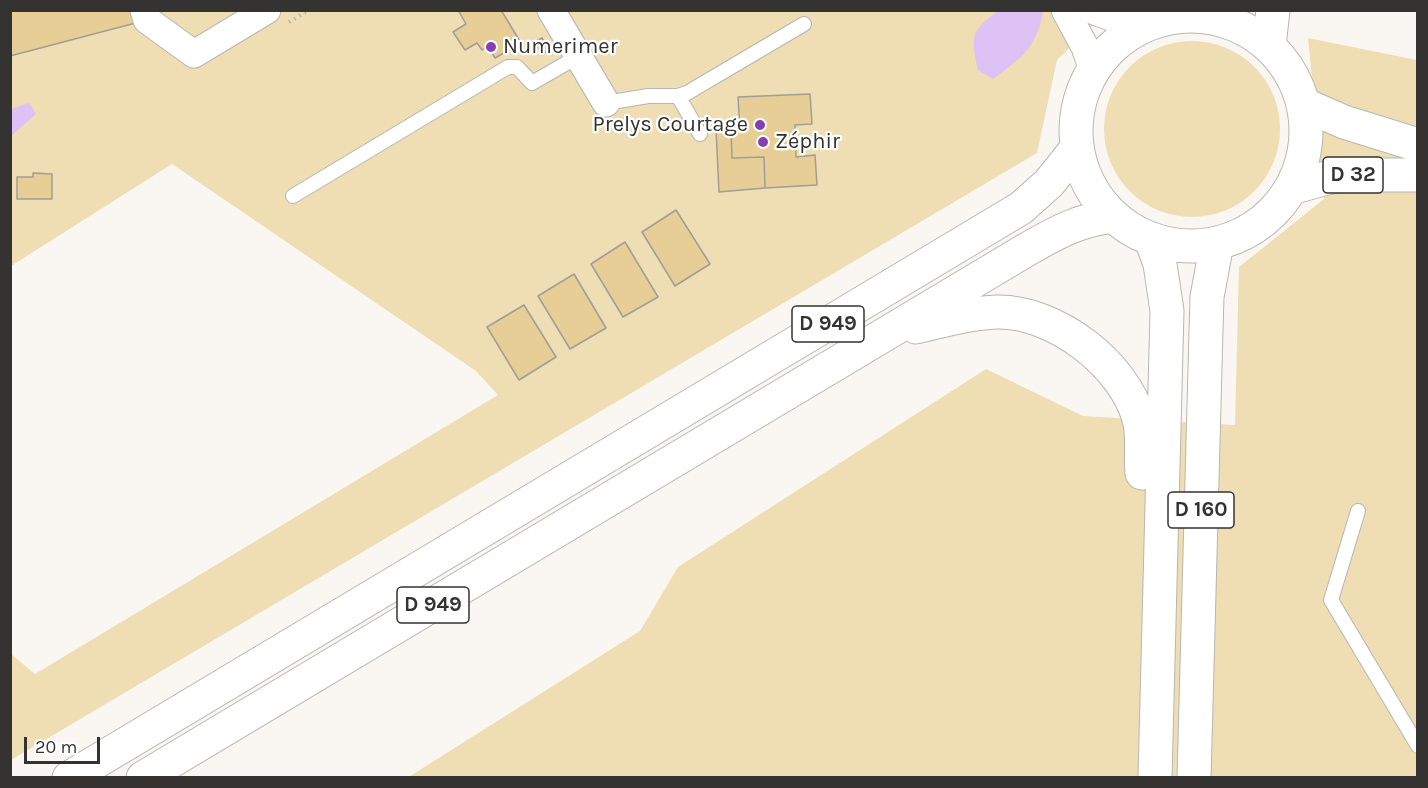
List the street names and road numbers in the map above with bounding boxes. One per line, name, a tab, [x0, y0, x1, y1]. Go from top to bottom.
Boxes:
road number: D 32	[1323, 157, 1383, 193]
road number: D 949	[792, 306, 864, 342]
road number: D 160	[1168, 492, 1234, 528]
road number: D 949	[397, 587, 469, 623]

